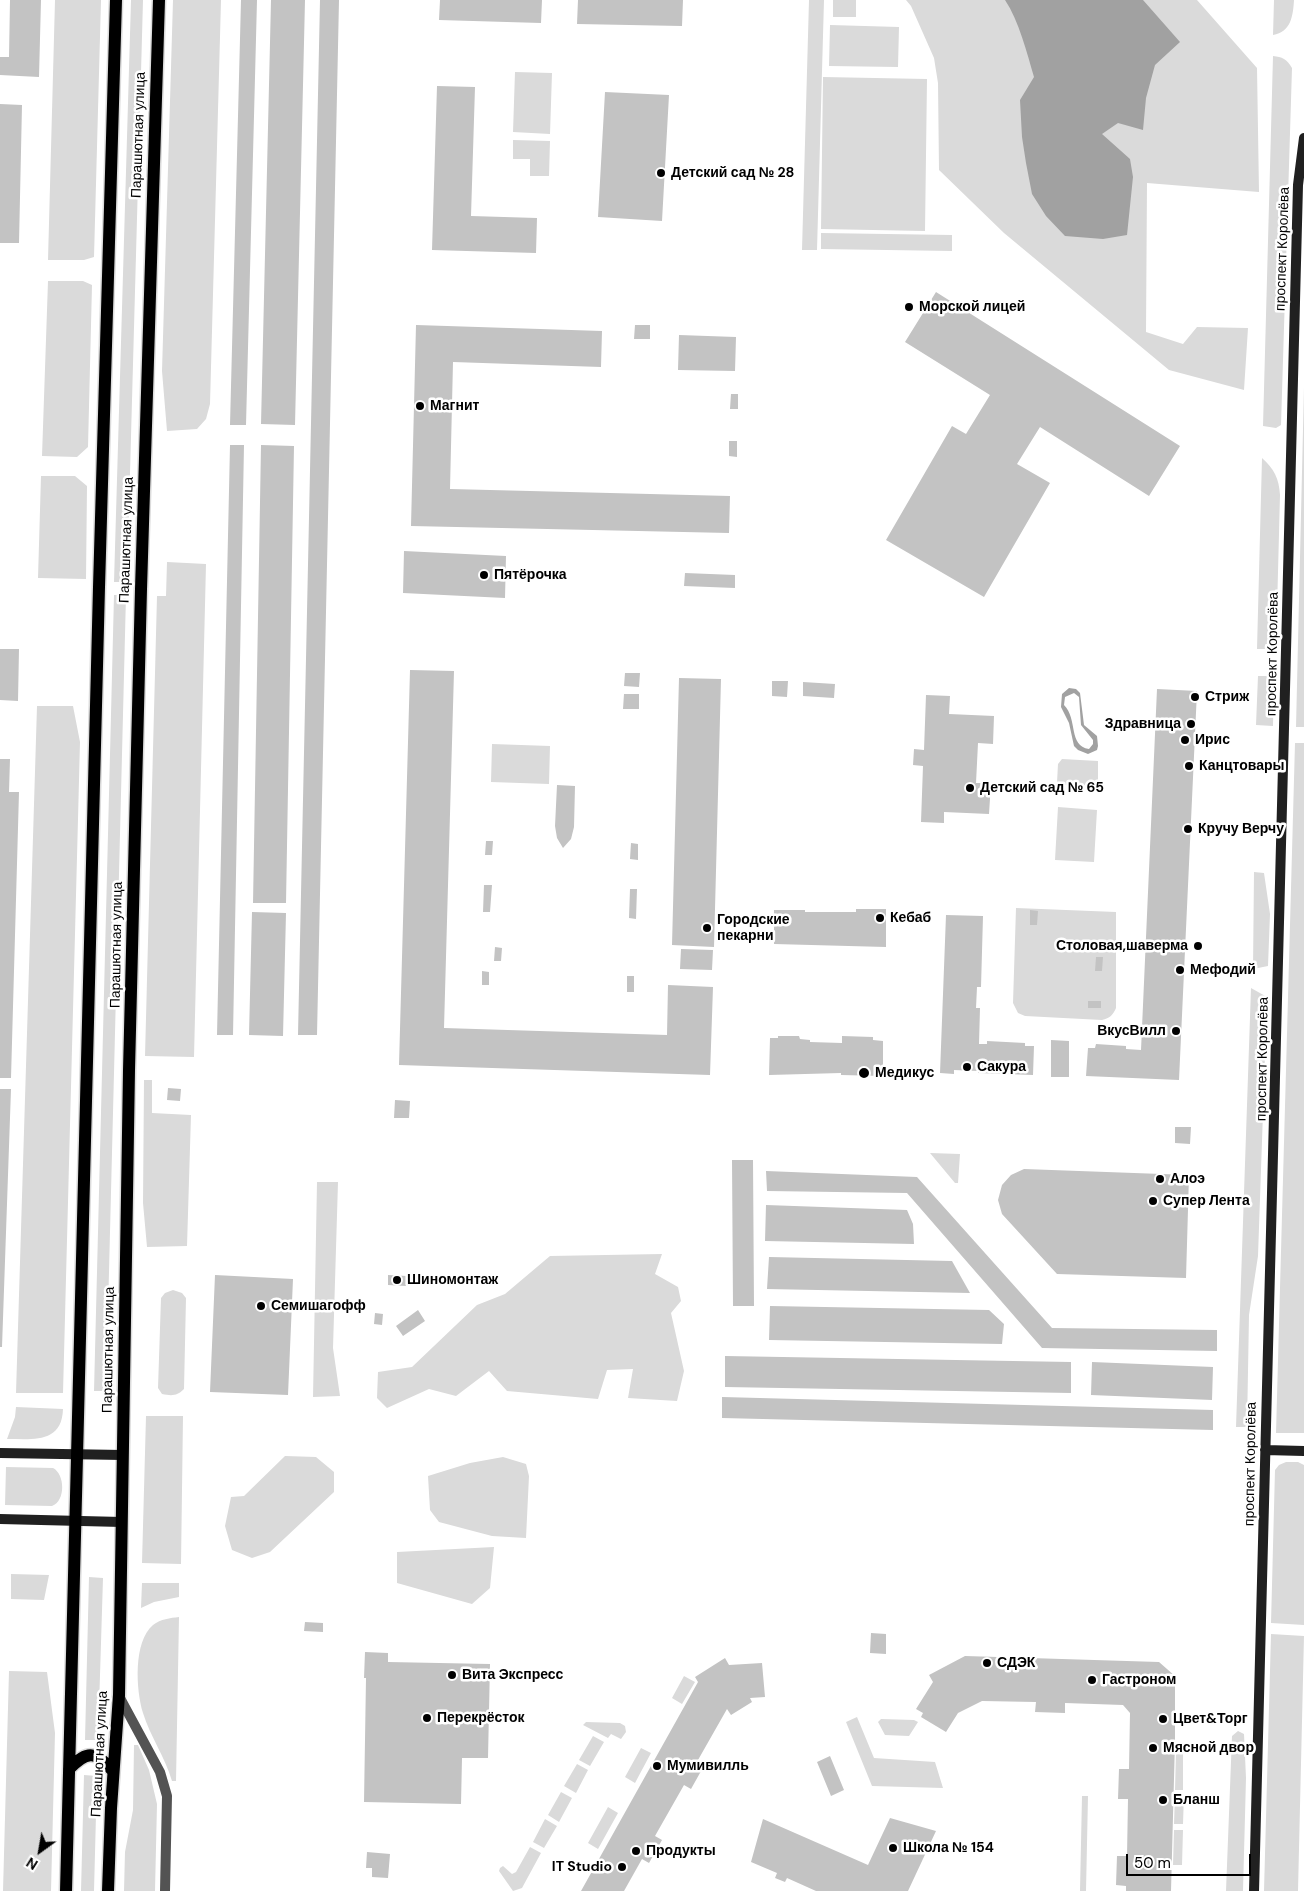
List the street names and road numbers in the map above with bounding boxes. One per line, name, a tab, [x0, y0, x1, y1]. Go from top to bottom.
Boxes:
street label: Парашютная улица	[128, 71, 150, 199]
street label: проспект Королёва	[1272, 187, 1294, 311]
street label: Парашютная улица	[116, 476, 138, 604]
street label: проспект Королёва	[1264, 592, 1282, 716]
street label: Парашютная улица	[107, 882, 127, 1008]
street label: проспект Королёва	[1254, 997, 1272, 1121]
street label: Парашютная улица	[99, 1287, 119, 1413]
street label: проспект Королёва	[1242, 1402, 1260, 1526]
street label: Парашютная улица	[88, 1690, 112, 1818]

